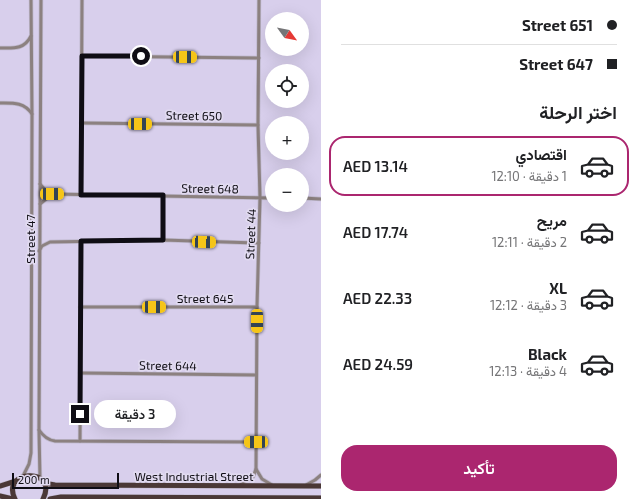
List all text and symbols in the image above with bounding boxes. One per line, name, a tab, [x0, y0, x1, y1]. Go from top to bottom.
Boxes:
north arrow	[265, 12, 309, 56]
map controls	[265, 12, 309, 212]
text: Street 651	[522, 16, 593, 34]
route start	[132, 47, 150, 65]
car	[173, 51, 197, 63]
text: Street 647	[519, 55, 593, 73]
button: locate	[265, 64, 309, 108]
text: اختر الرحلة	[539, 101, 617, 123]
street label: Street 650	[166, 108, 222, 122]
button: +	[265, 116, 309, 160]
car	[128, 118, 152, 130]
text: اقتصادي	[515, 145, 567, 163]
icon: car	[579, 148, 615, 184]
text: AED 13.14	[343, 157, 408, 175]
button: −	[265, 168, 309, 212]
text: 1 دقيقة · 12:10	[491, 168, 567, 184]
street label: Street 648	[181, 180, 239, 196]
car	[40, 188, 64, 200]
street label: Street 44	[242, 208, 258, 260]
text: مريح	[537, 211, 567, 229]
street label: Street 47	[23, 214, 37, 264]
icon: car	[579, 214, 615, 250]
text: AED 17.74	[343, 223, 408, 241]
text: 2 دقيقة · 12:11	[492, 234, 567, 250]
car	[192, 236, 216, 248]
text: XL	[549, 279, 567, 297]
icon: car	[579, 280, 615, 316]
text: AED 22.33	[343, 289, 412, 307]
street label: Street 645	[177, 291, 233, 305]
text: 3 دقيقة · 12:12	[490, 297, 567, 313]
car	[142, 301, 166, 313]
car	[251, 309, 263, 333]
text: Black	[528, 345, 567, 363]
icon: car	[579, 346, 615, 382]
text: AED 24.59	[343, 355, 413, 373]
street label: Street 644	[139, 357, 197, 373]
text: 4 دقيقة · 12:13	[489, 363, 567, 379]
callout: 3 دقيقة	[94, 400, 176, 428]
route end	[71, 405, 89, 423]
text: 3 دقيقة	[115, 406, 155, 422]
car	[244, 436, 268, 448]
button: تأكيد	[341, 445, 617, 491]
street label: West Industrial Street	[134, 469, 254, 483]
scale bar	[12, 471, 119, 490]
text: 200 m	[18, 473, 50, 486]

